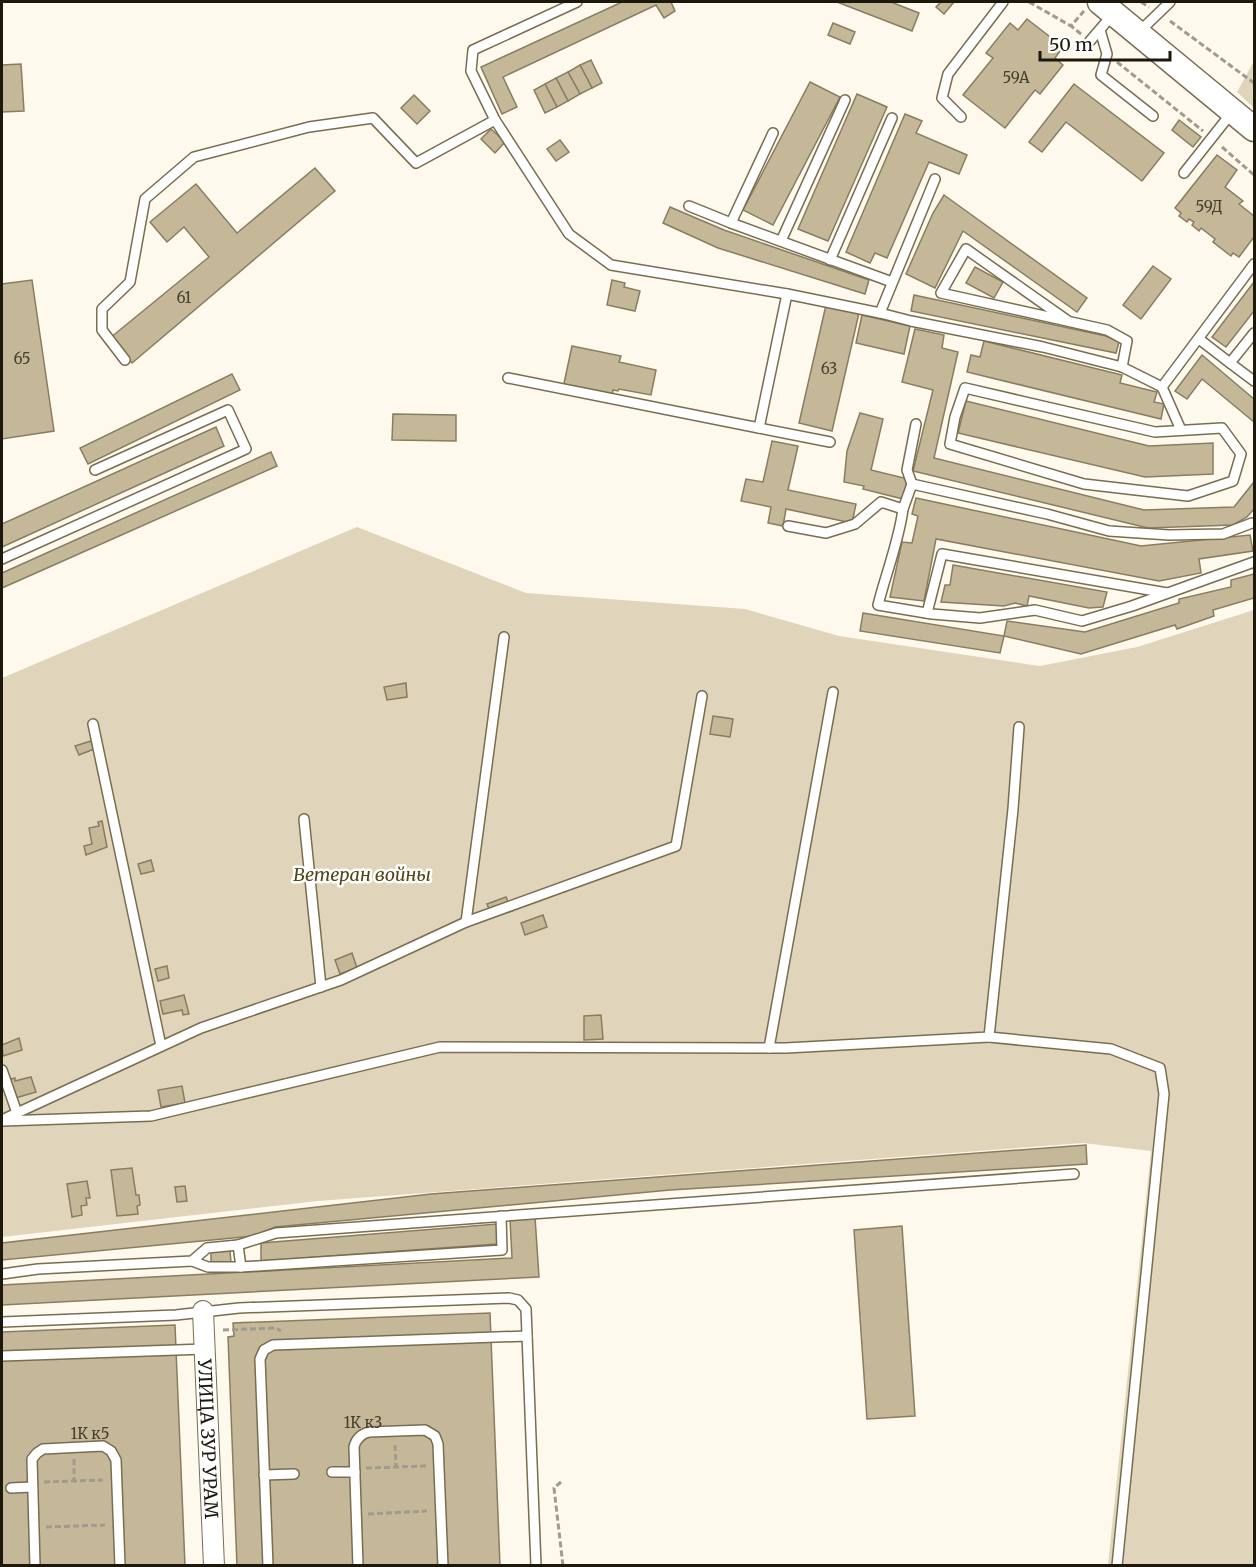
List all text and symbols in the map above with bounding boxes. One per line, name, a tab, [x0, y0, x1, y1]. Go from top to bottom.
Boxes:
scale bar	[1040, 24, 1170, 62]
text: 50 m	[1049, 33, 1093, 56]
house number: 59А	[1002, 68, 1030, 87]
house number: 59Д	[1196, 197, 1223, 216]
house number: 61	[177, 288, 192, 307]
house number: 65	[13, 349, 31, 368]
house number: 63	[821, 359, 837, 378]
park label: Ветеран войны	[293, 863, 431, 886]
street label: УЛИЦА ЗУР УРАМ	[194, 1357, 223, 1519]
house number: 1К к3	[344, 1413, 382, 1432]
house number: 1К к5	[71, 1424, 109, 1443]

